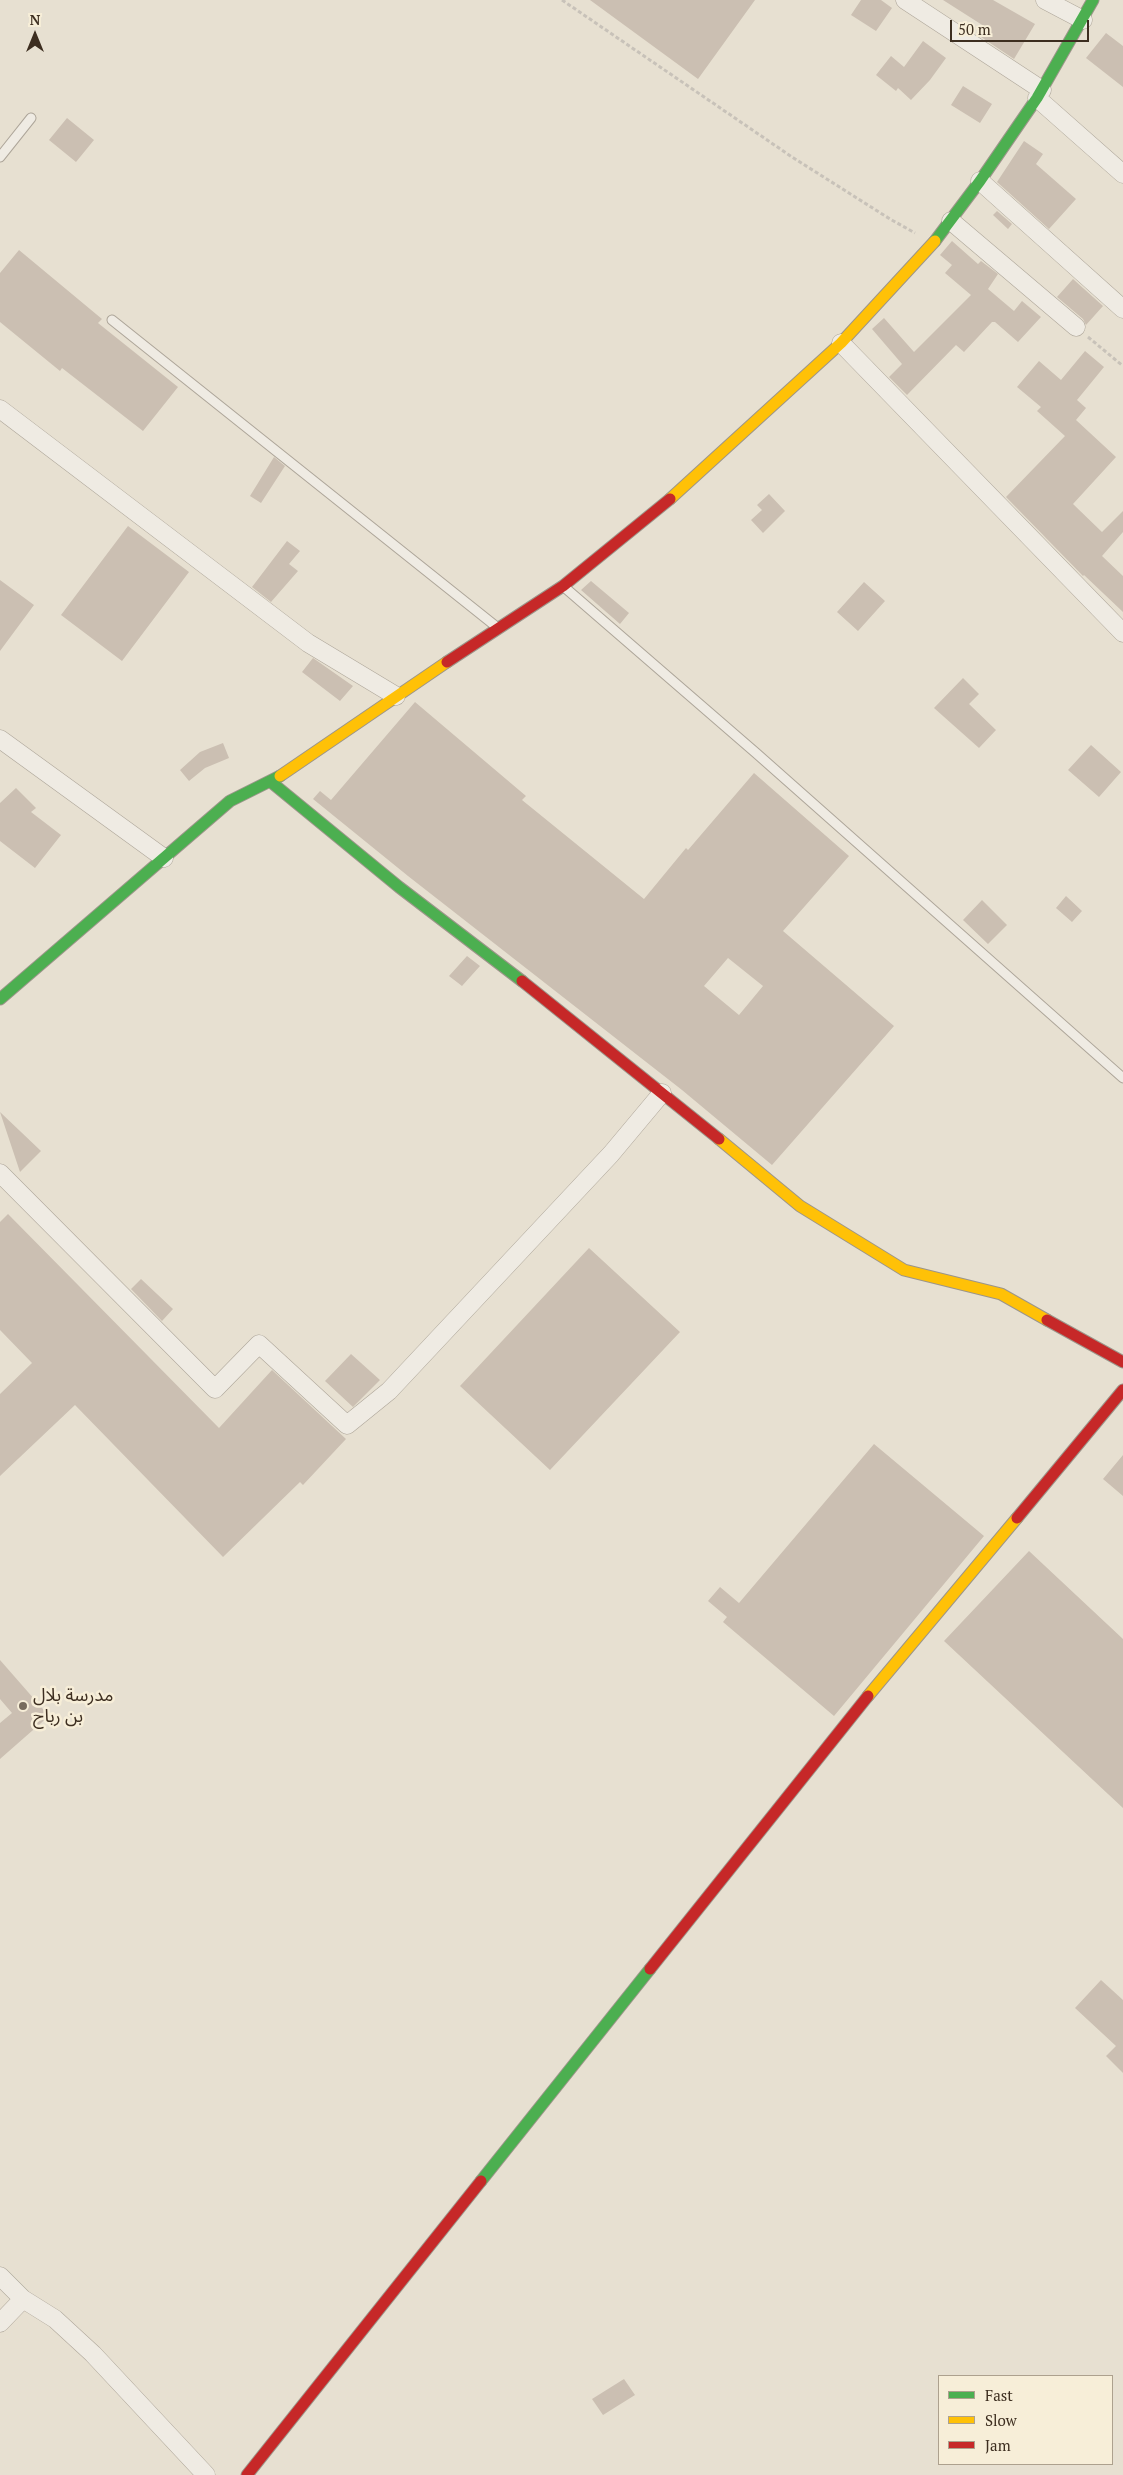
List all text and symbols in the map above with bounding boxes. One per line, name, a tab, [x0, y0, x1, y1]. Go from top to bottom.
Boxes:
north arrow	[10, 10, 60, 60]
text: N	[30, 10, 40, 29]
scale bar	[953, 10, 1092, 42]
text: 50 m	[958, 19, 991, 39]
place label: مدرسة بلال بن رباح	[33, 1685, 113, 1728]
marker: مدرسة بلال بن رباح	[17, 1700, 29, 1712]
legend	[938, 2375, 1113, 2465]
text: Fast	[985, 2385, 1013, 2405]
text: Slow	[985, 2410, 1017, 2430]
text: Jam	[985, 2435, 1011, 2455]

